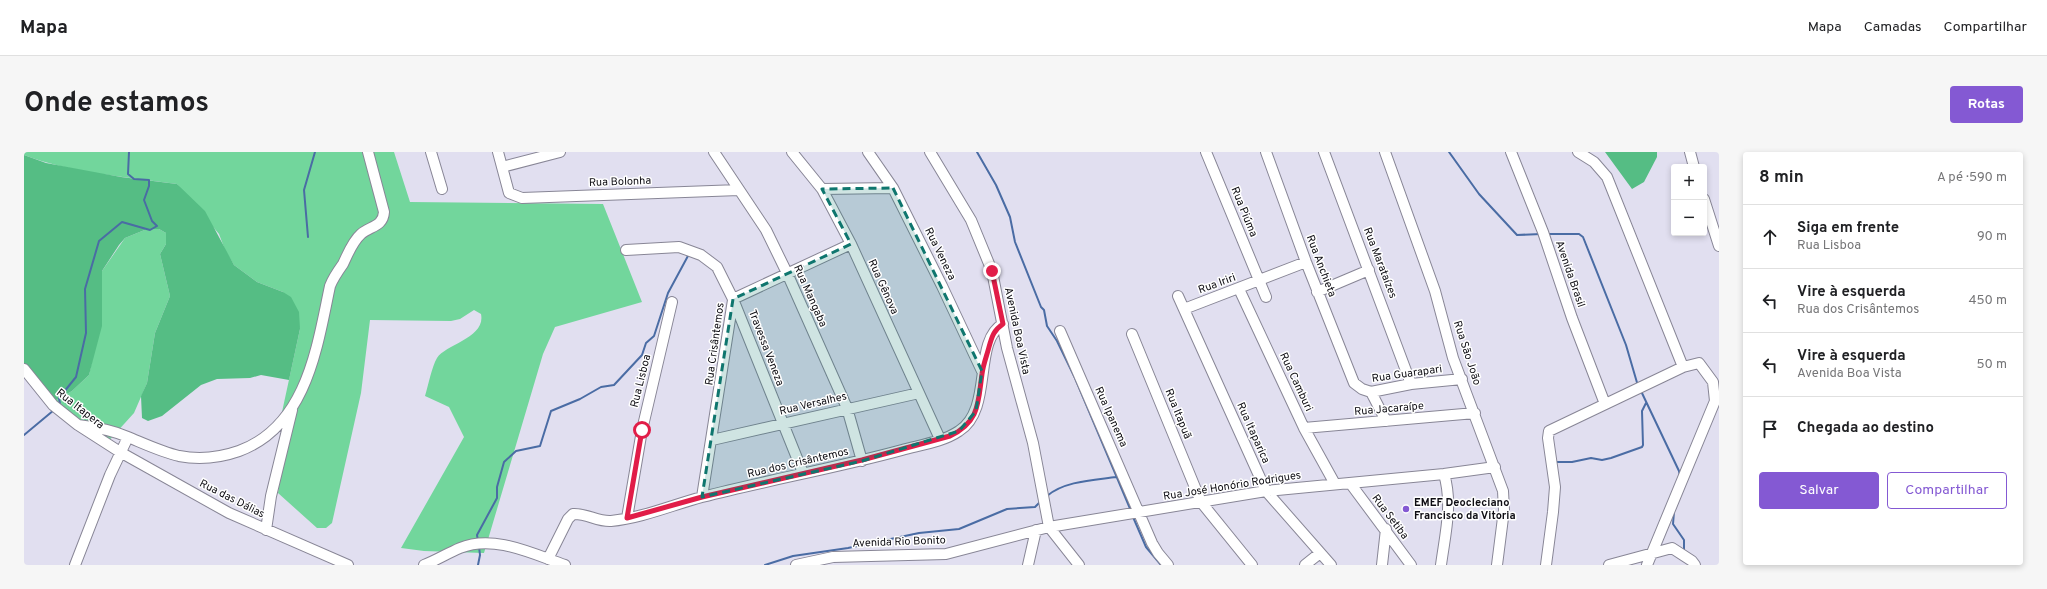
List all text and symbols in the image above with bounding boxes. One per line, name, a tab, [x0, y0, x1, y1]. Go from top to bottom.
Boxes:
text: Mapa	[20, 16, 68, 40]
text: Mapa	[1808, 19, 1842, 36]
text: Camadas	[1864, 19, 1922, 36]
text: Compartilhar	[1944, 19, 2027, 36]
text: Onde estamos	[24, 86, 209, 122]
button: Rotas	[1950, 86, 2023, 123]
map controls	[1671, 164, 1707, 236]
button: +	[1671, 164, 1707, 200]
text: 8 min	[1759, 167, 1804, 189]
text: A pé · 590 m	[1937, 170, 2007, 186]
street label: Rua Bolonha	[589, 174, 652, 190]
street label: Rua Piúma	[1228, 185, 1260, 239]
button: −	[1671, 200, 1707, 236]
text: Siga em frente	[1797, 219, 1899, 238]
street label: Rua Veneza	[921, 225, 959, 283]
street label: Rua Marataízes	[1360, 225, 1400, 301]
icon: ahead	[1759, 226, 1781, 248]
text: 90 m	[1977, 229, 2007, 245]
street label: Rua Anchieta	[1303, 233, 1339, 299]
text: Rua Lisboa	[1797, 238, 1861, 254]
street label: Avenida Brasil	[1552, 239, 1588, 309]
street label: Rua Gênova	[865, 257, 901, 317]
route end	[983, 262, 1001, 280]
street label: Rua Mangaba	[790, 263, 830, 330]
street label: Rua Iriri	[1196, 271, 1238, 297]
text: Vire à esquerda	[1797, 283, 1906, 302]
street label: Avenida Boa Vista	[1001, 286, 1033, 376]
icon: left	[1759, 290, 1781, 312]
text: 450 m	[1968, 293, 2007, 309]
street label: Rua Crisântemos	[702, 302, 728, 386]
text: Rua dos Crisântemos	[1797, 302, 1919, 318]
street label: Travessa Veneza	[745, 308, 787, 388]
street label: Rua São João	[1450, 319, 1484, 387]
text: Vire à esquerda	[1797, 347, 1906, 366]
street label: Rua Camburi	[1276, 350, 1316, 414]
street label: Rua Lisboa	[628, 353, 654, 409]
icon: left	[1759, 354, 1781, 376]
text: 50 m	[1977, 357, 2007, 373]
street label: Rua Guarapari	[1371, 362, 1443, 386]
text: Avenida Boa Vista	[1797, 366, 1902, 382]
street label: Rua Ipanema	[1091, 385, 1131, 450]
street label: Rua Itapera	[53, 386, 107, 432]
street label: Rua Itapuã	[1162, 387, 1195, 441]
street label: Rua Versalhes	[778, 389, 848, 419]
street label: Rua Jacaraípe	[1354, 399, 1425, 419]
street label: Rua Itaparica	[1233, 400, 1273, 466]
icon: arrive	[1759, 418, 1781, 440]
text: Chegada ao destino	[1797, 419, 1934, 438]
route start	[633, 421, 651, 439]
street label: Rua dos Crisântemos	[746, 445, 850, 481]
street label: Rua José Honório Rodrigues	[1162, 468, 1302, 504]
button: Salvar	[1759, 472, 1879, 509]
button: Compartilhar	[1887, 472, 2007, 509]
street label: Rua das Dálias	[197, 477, 267, 521]
street label: Rua Setiba	[1369, 492, 1412, 542]
place label: EMEF Deocleciano Francisco da Vitoria	[1414, 496, 1516, 523]
marker: EMEF Deocleciano Francisco da Vitoria	[1401, 504, 1411, 514]
street label: Avenida Rio Bonito	[852, 533, 946, 551]

